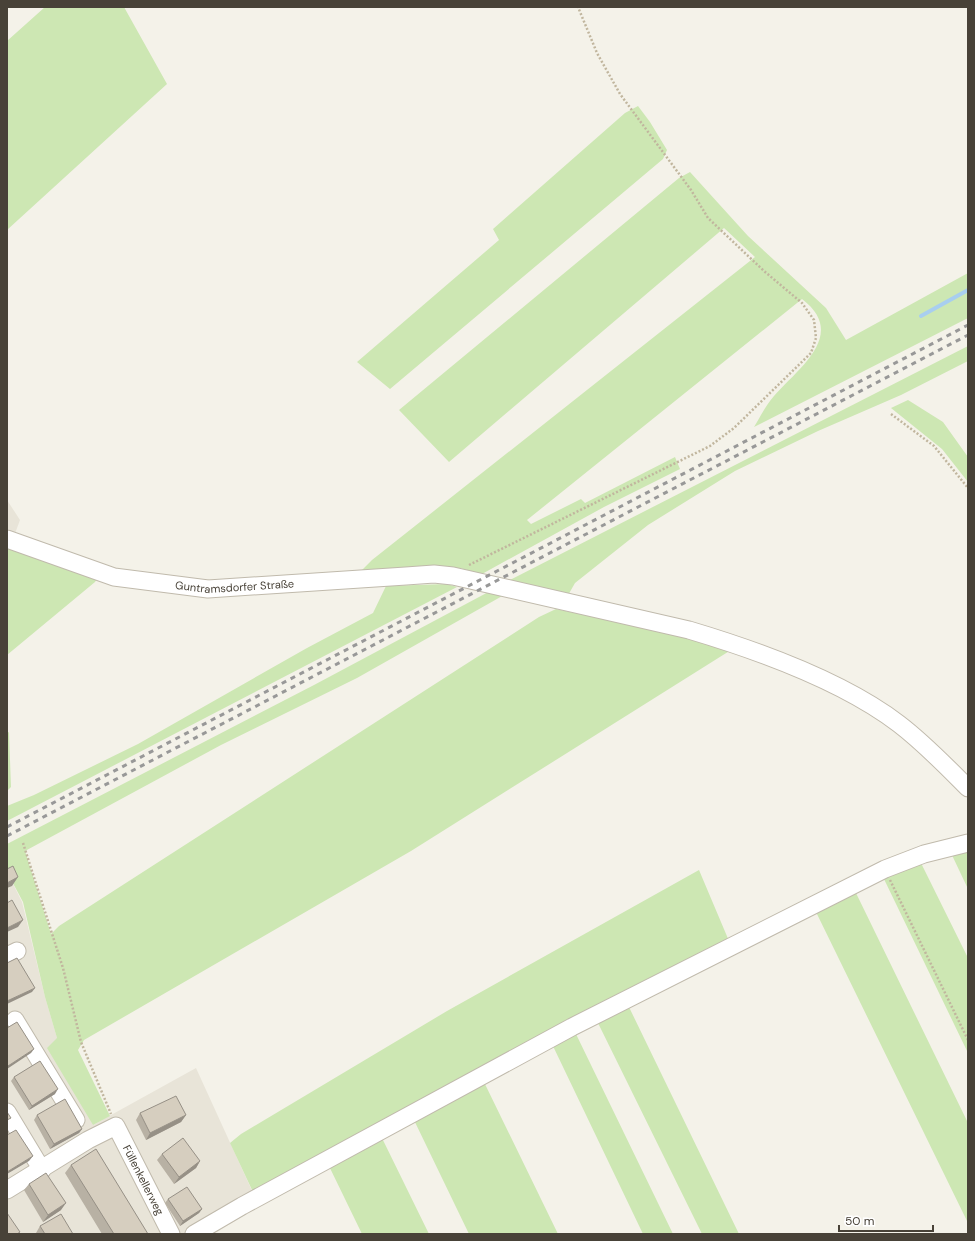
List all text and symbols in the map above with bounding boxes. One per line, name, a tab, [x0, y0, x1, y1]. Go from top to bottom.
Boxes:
street label: Guntramsdorfer Straße	[174, 576, 295, 596]
street label: Füllenkellerweg	[120, 1142, 167, 1217]
scale bar	[839, 1207, 933, 1233]
text: 50 m	[845, 1213, 874, 1229]

